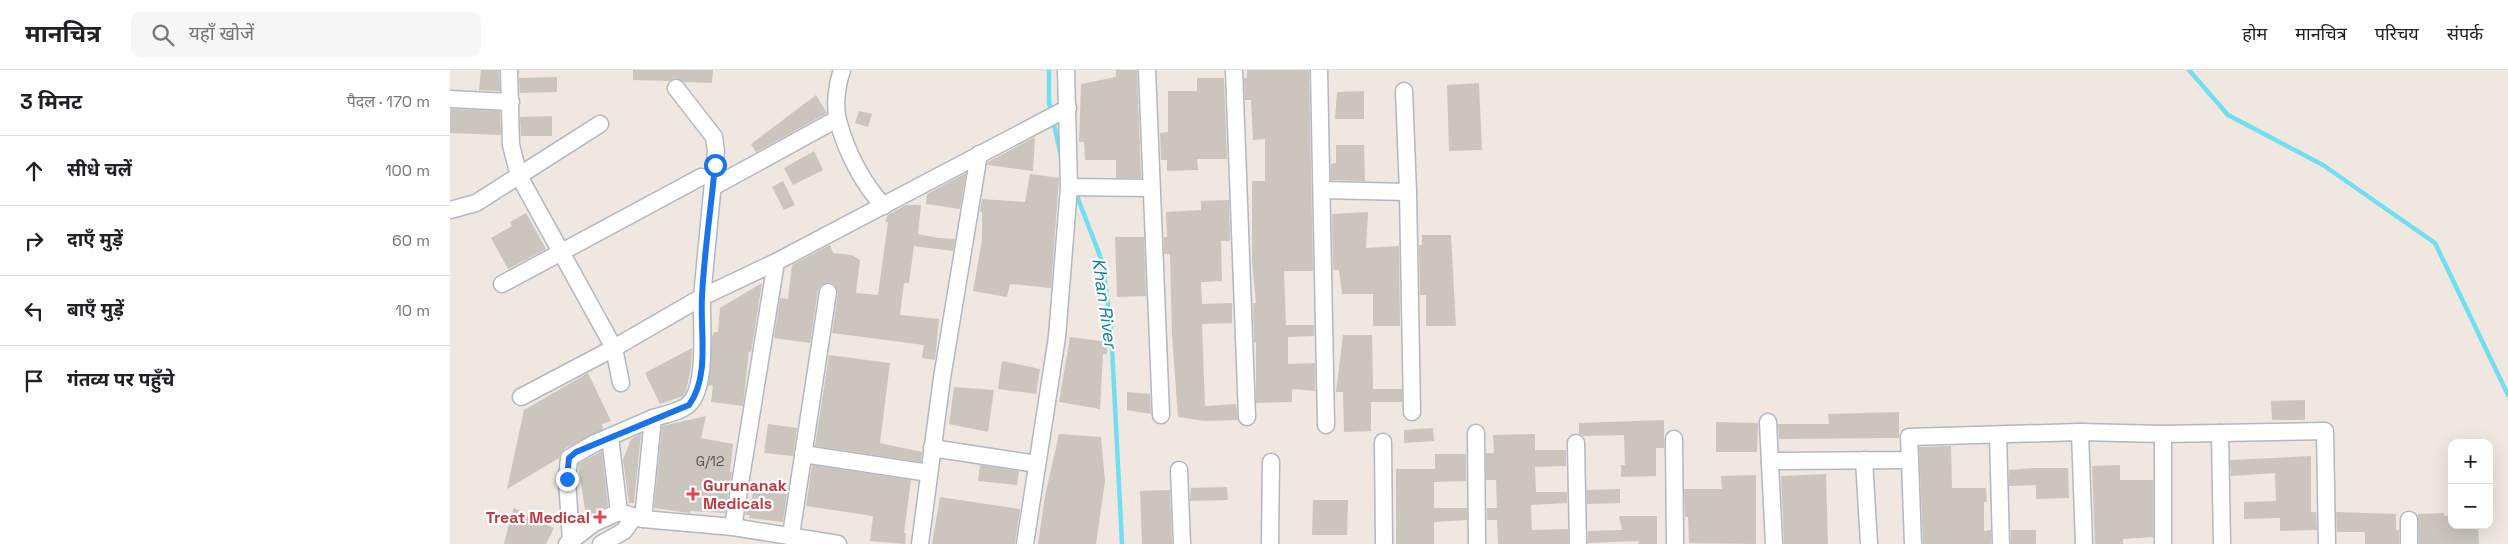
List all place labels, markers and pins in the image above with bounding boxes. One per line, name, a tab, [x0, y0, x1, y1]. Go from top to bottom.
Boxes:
place label: Gurunanak Medicals	[703, 475, 787, 514]
marker: Gurunanak Medicals	[687, 488, 699, 500]
place label: Treat Medical	[486, 507, 590, 528]
marker: Treat Medical	[594, 511, 606, 523]

